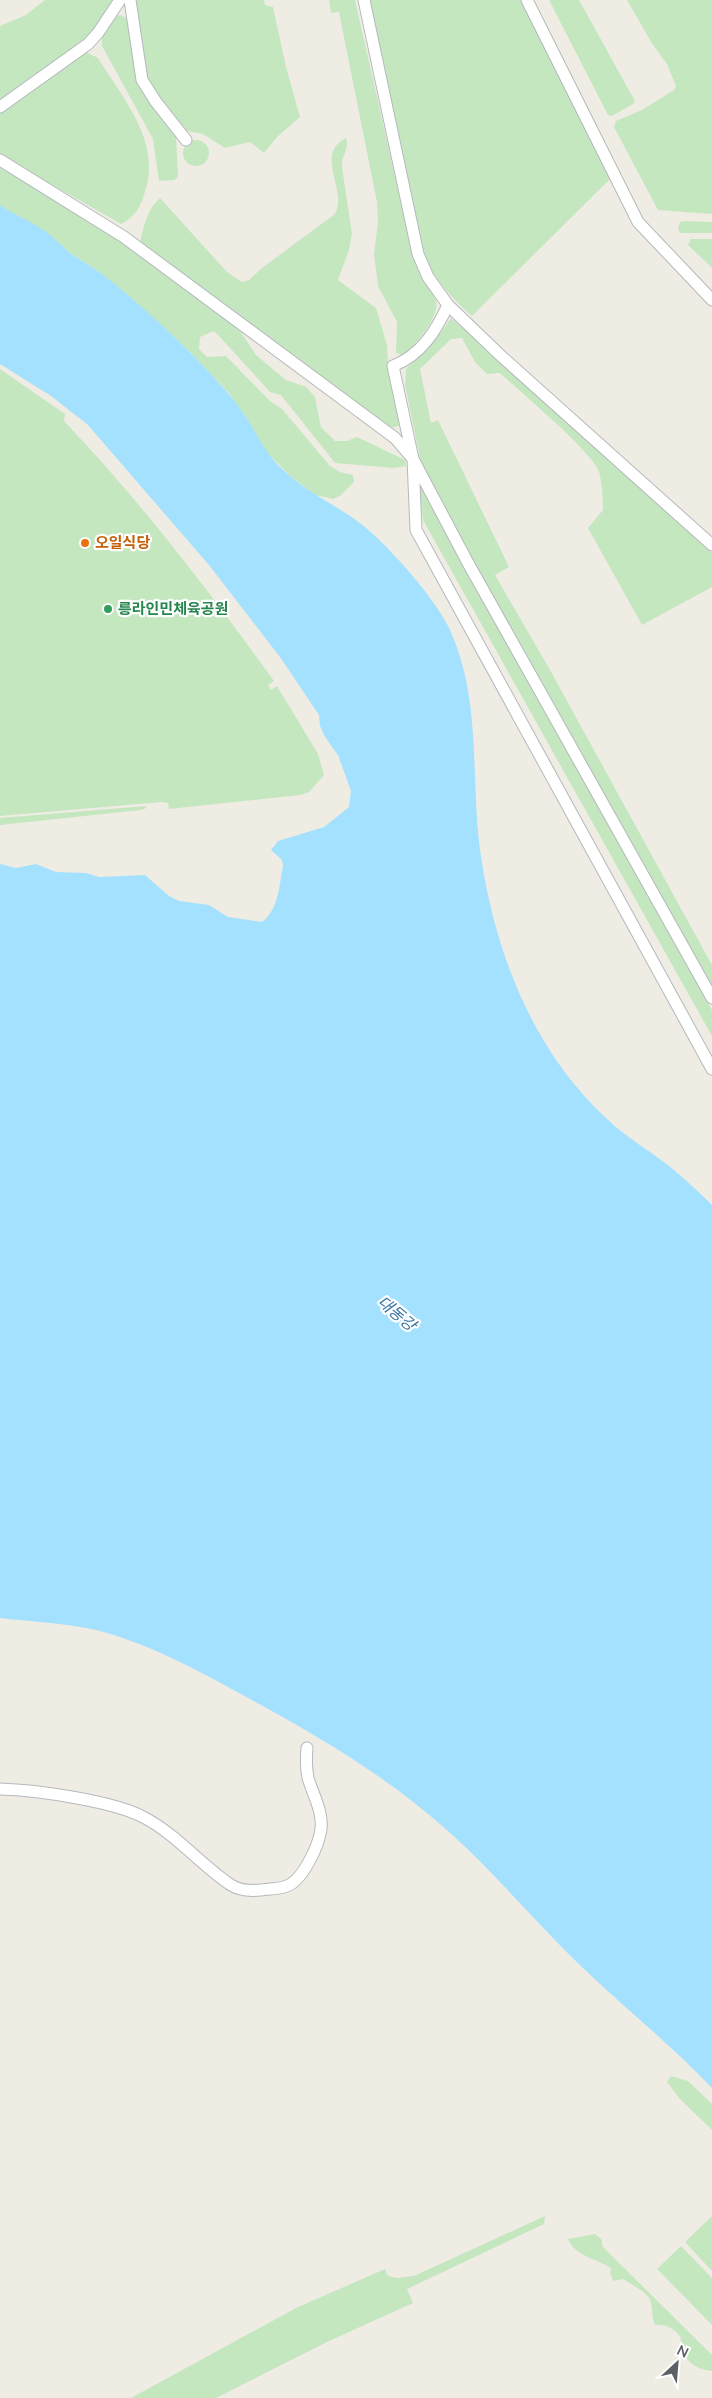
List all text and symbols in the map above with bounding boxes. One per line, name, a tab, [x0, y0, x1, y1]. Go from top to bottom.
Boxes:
place label: 오일식당	[95, 533, 150, 551]
marker: 오일식당	[79, 537, 91, 549]
place label: 릉라인민체육공원	[118, 599, 228, 617]
marker: 릉라인민체육공원	[102, 603, 114, 615]
water label: 대동강	[374, 1291, 422, 1336]
north arrow	[652, 2338, 702, 2388]
text: N	[674, 2341, 691, 2361]

